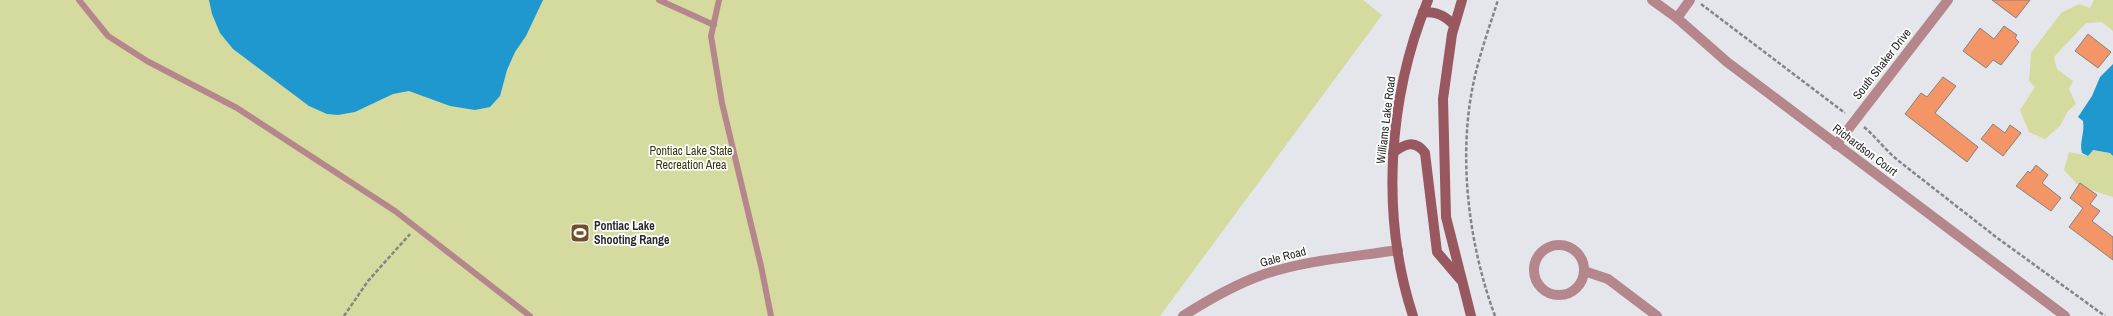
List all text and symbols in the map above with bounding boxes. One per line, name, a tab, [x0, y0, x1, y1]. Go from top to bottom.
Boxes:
street label: South Shaker Drive	[1849, 25, 1915, 103]
street label: Williams Lake Road	[1373, 75, 1399, 165]
street label: Richardson Court	[1829, 120, 1901, 180]
park label: Pontiac Lake State Recreation Area	[649, 143, 733, 173]
place label: Pontiac Lake Shooting Range	[594, 218, 670, 248]
sports icon: Pontiac Lake Shooting Range	[569, 222, 591, 244]
street label: Gale Road	[1258, 243, 1308, 271]

